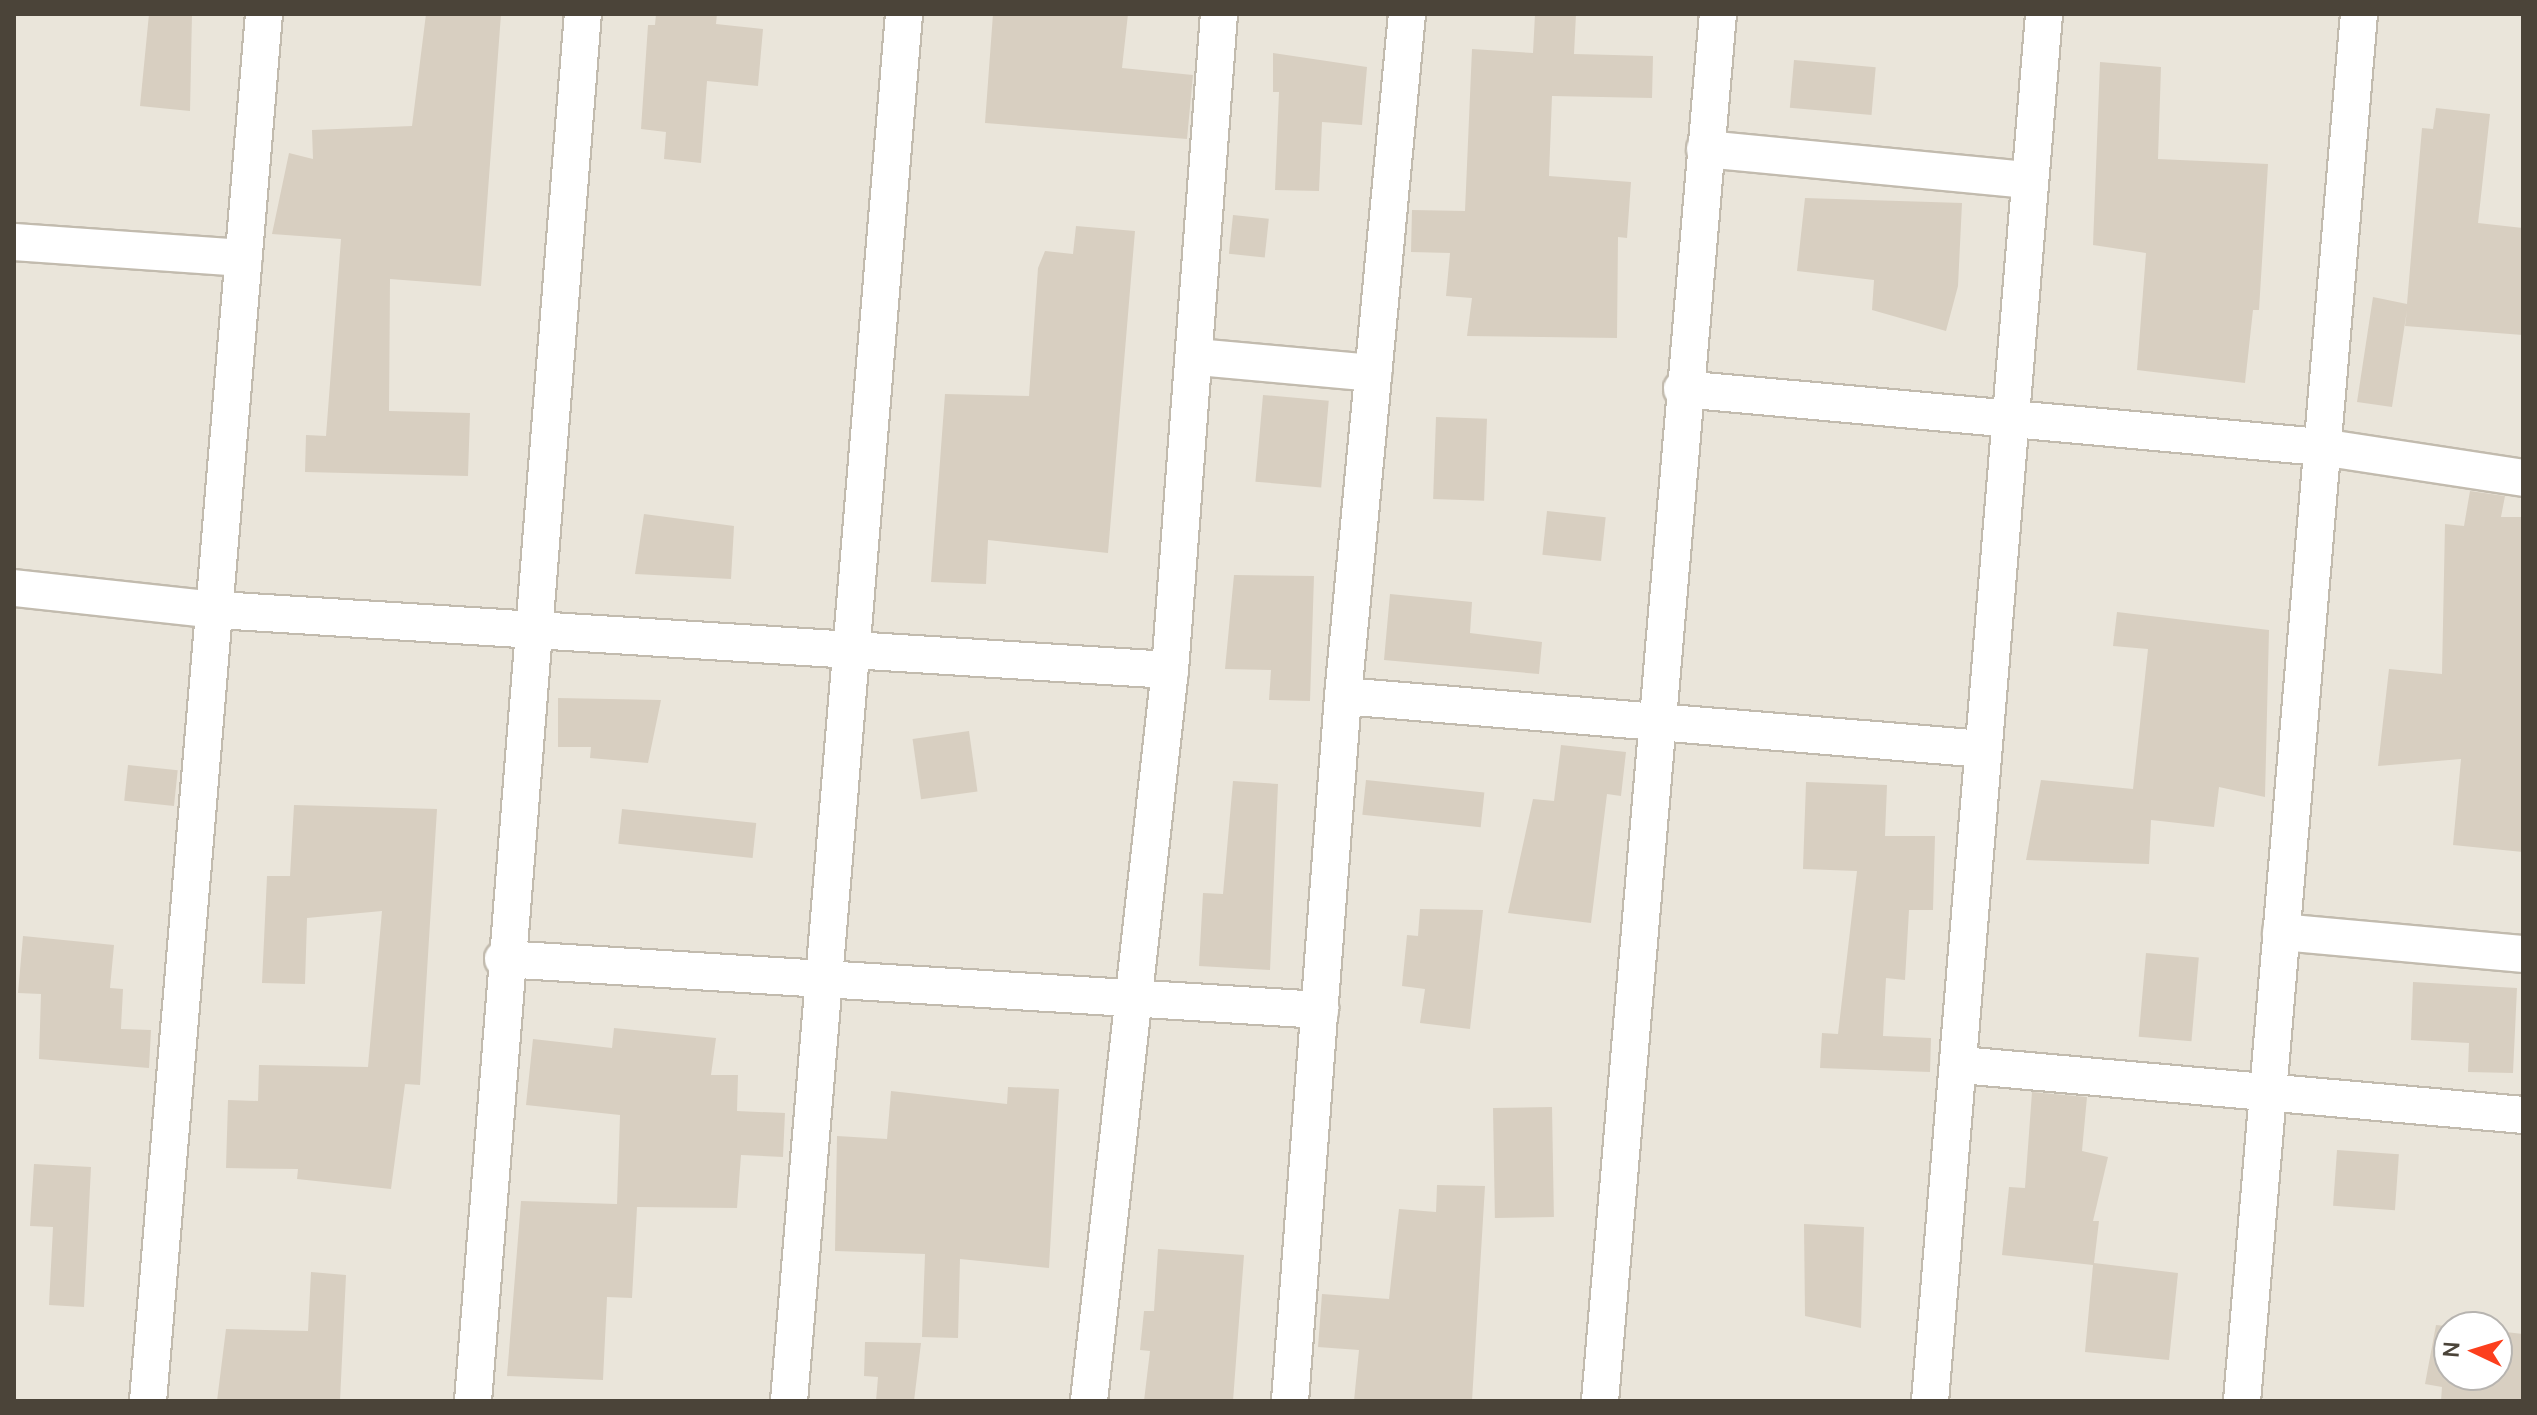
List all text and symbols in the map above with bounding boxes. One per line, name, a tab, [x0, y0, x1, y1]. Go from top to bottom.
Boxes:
north arrow	[2433, 1311, 2513, 1391]
text: N	[2436, 1341, 2467, 1358]

